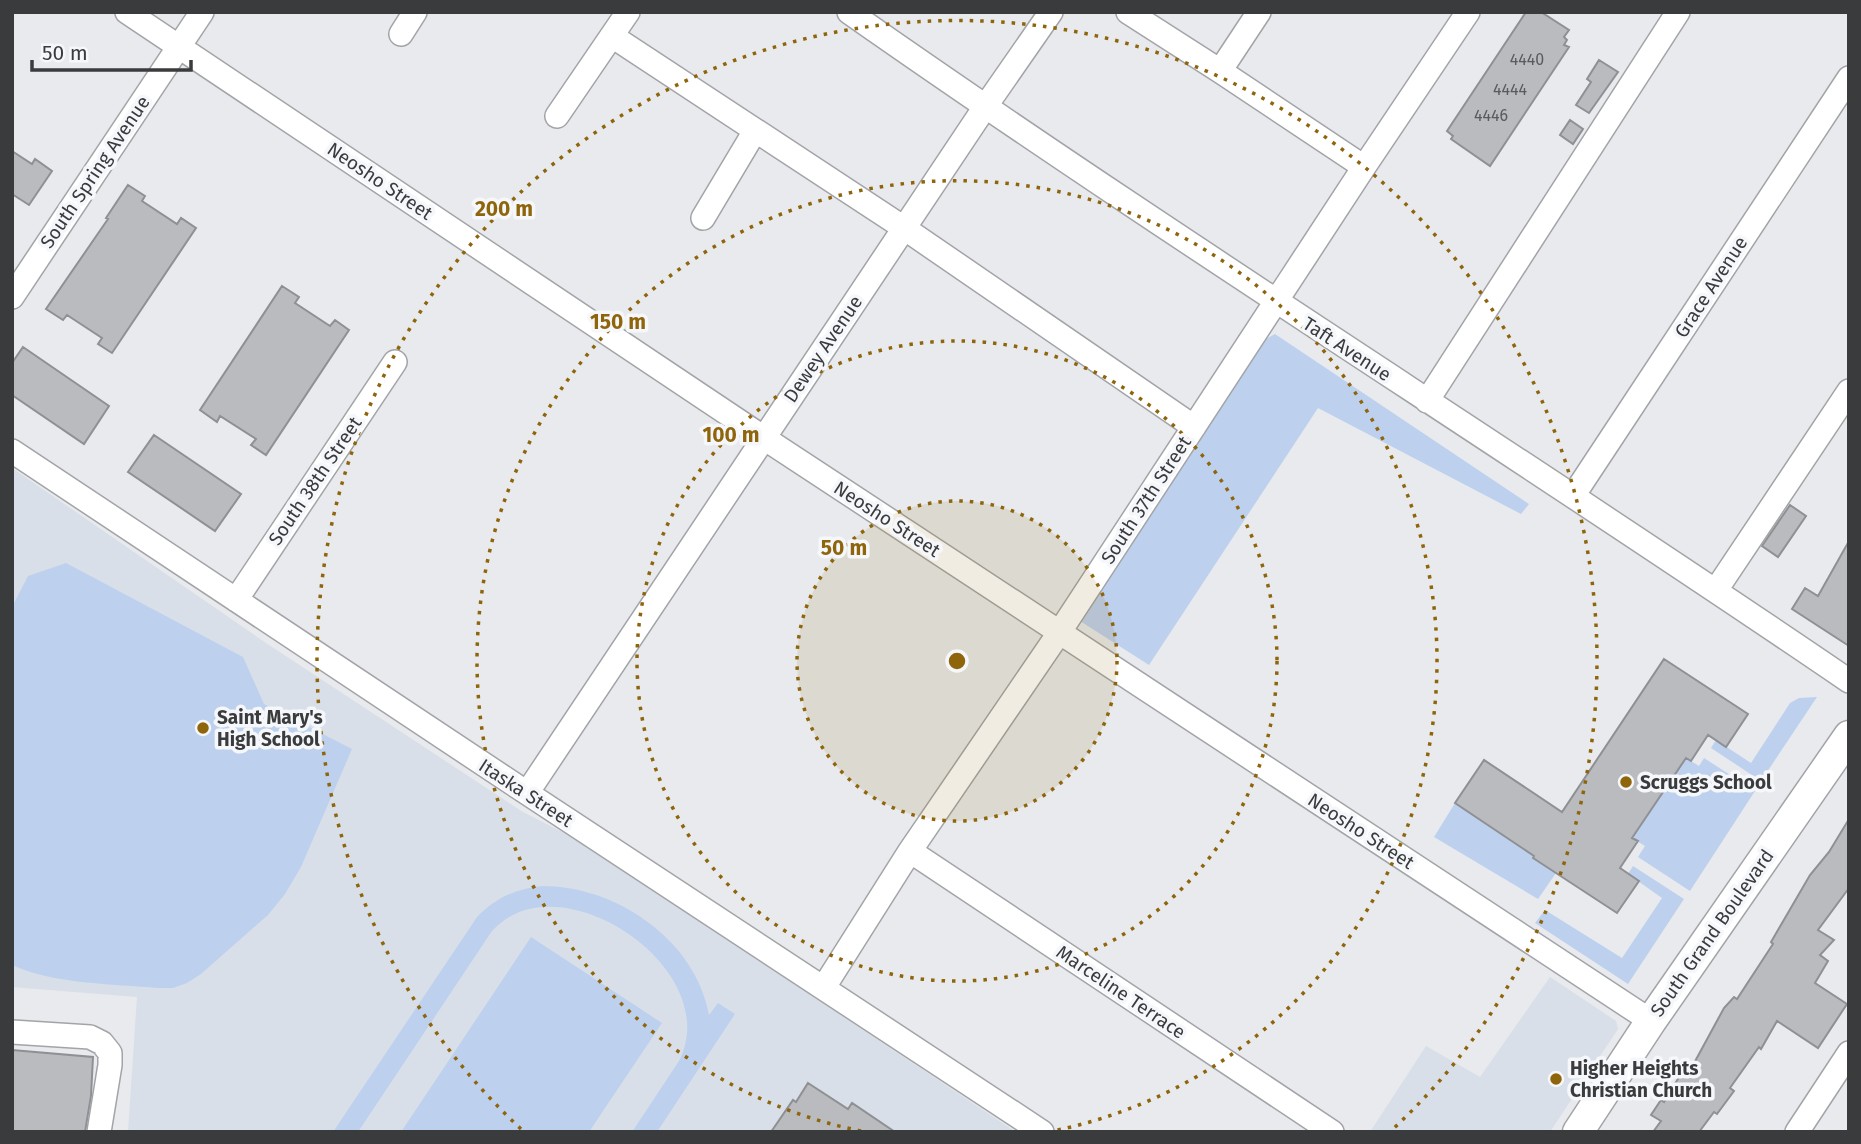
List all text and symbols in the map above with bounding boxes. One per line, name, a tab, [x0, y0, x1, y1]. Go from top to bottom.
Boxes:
scale bar	[32, 28, 191, 72]
text: 50 m	[42, 40, 88, 66]
house number: 4440	[1510, 50, 1544, 69]
house number: 4444	[1493, 80, 1528, 99]
street label: South Spring Avenue	[35, 91, 155, 253]
house number: 4446	[1474, 106, 1508, 125]
street label: Neosho Street	[323, 137, 437, 225]
text: 200 m	[475, 196, 533, 222]
street label: Grace Avenue	[1670, 232, 1752, 342]
street label: Dewey Avenue	[779, 291, 867, 407]
text: 150 m	[590, 309, 646, 335]
street label: Taft Avenue	[1299, 312, 1395, 386]
street label: South 38th Street	[264, 412, 367, 550]
text: 100 m	[702, 422, 760, 448]
street label: South 37th Street	[1096, 432, 1196, 568]
street label: Neosho Street	[830, 476, 945, 562]
text: 50 m	[821, 535, 867, 561]
centre of rings	[945, 649, 969, 673]
place label: Saint Mary's High School	[217, 706, 323, 751]
marker: Saint Mary's High School	[195, 720, 211, 736]
street label: Itaska Street	[475, 754, 578, 832]
place label: Scruggs School	[1640, 771, 1772, 794]
marker: Scruggs School	[1618, 774, 1634, 790]
street label: Neosho Street	[1304, 788, 1419, 874]
street label: South Grand Boulevard	[1645, 845, 1779, 1021]
street label: Marceline Terrace	[1052, 940, 1190, 1044]
place label: Higher Heights Christian Church	[1570, 1057, 1712, 1102]
marker: Higher Heights Christian Church	[1548, 1071, 1564, 1087]

